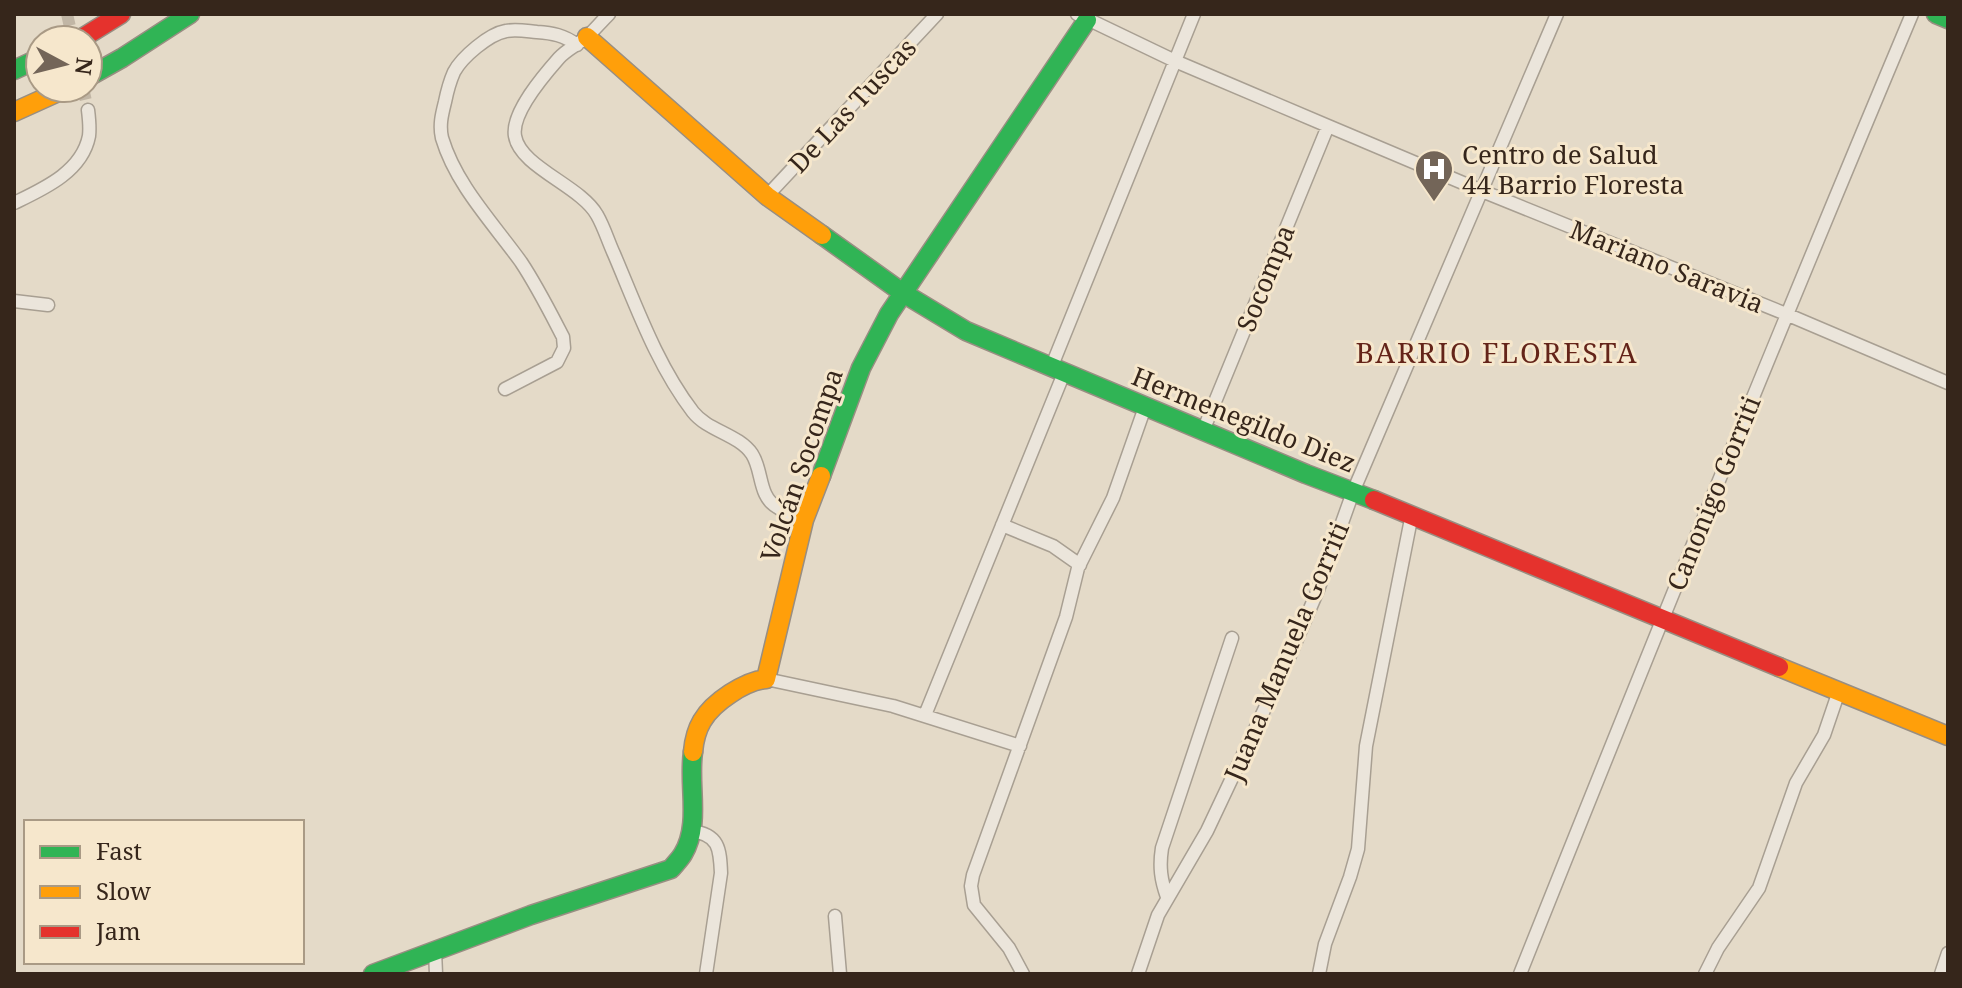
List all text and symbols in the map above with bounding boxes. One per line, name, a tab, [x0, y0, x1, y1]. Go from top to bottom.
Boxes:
north arrow	[24, 24, 104, 104]
street label: De Las Tuscas	[780, 30, 924, 180]
text: N	[69, 56, 101, 77]
place label: Centro de Salud 44 Barrio Floresta	[1462, 136, 1684, 202]
hospital icon: Centro de Salud 44 Barrio Floresta	[1413, 148, 1455, 203]
street label: Mariano Saravia	[1565, 211, 1769, 321]
street label: Socompa	[1227, 219, 1303, 337]
district label: BARRIO FLORESTA	[1355, 333, 1639, 371]
street label: Hermenegildo Diez	[1127, 358, 1361, 480]
street label: Volcán Socompa	[751, 364, 851, 566]
street label: Canonigo Gorriti	[1658, 390, 1768, 596]
street label: Juana Manuela Gorriti	[1215, 516, 1357, 787]
legend	[24, 820, 304, 964]
text: Fast	[96, 834, 142, 867]
text: Slow	[96, 874, 151, 907]
text: Jam	[95, 914, 141, 947]

